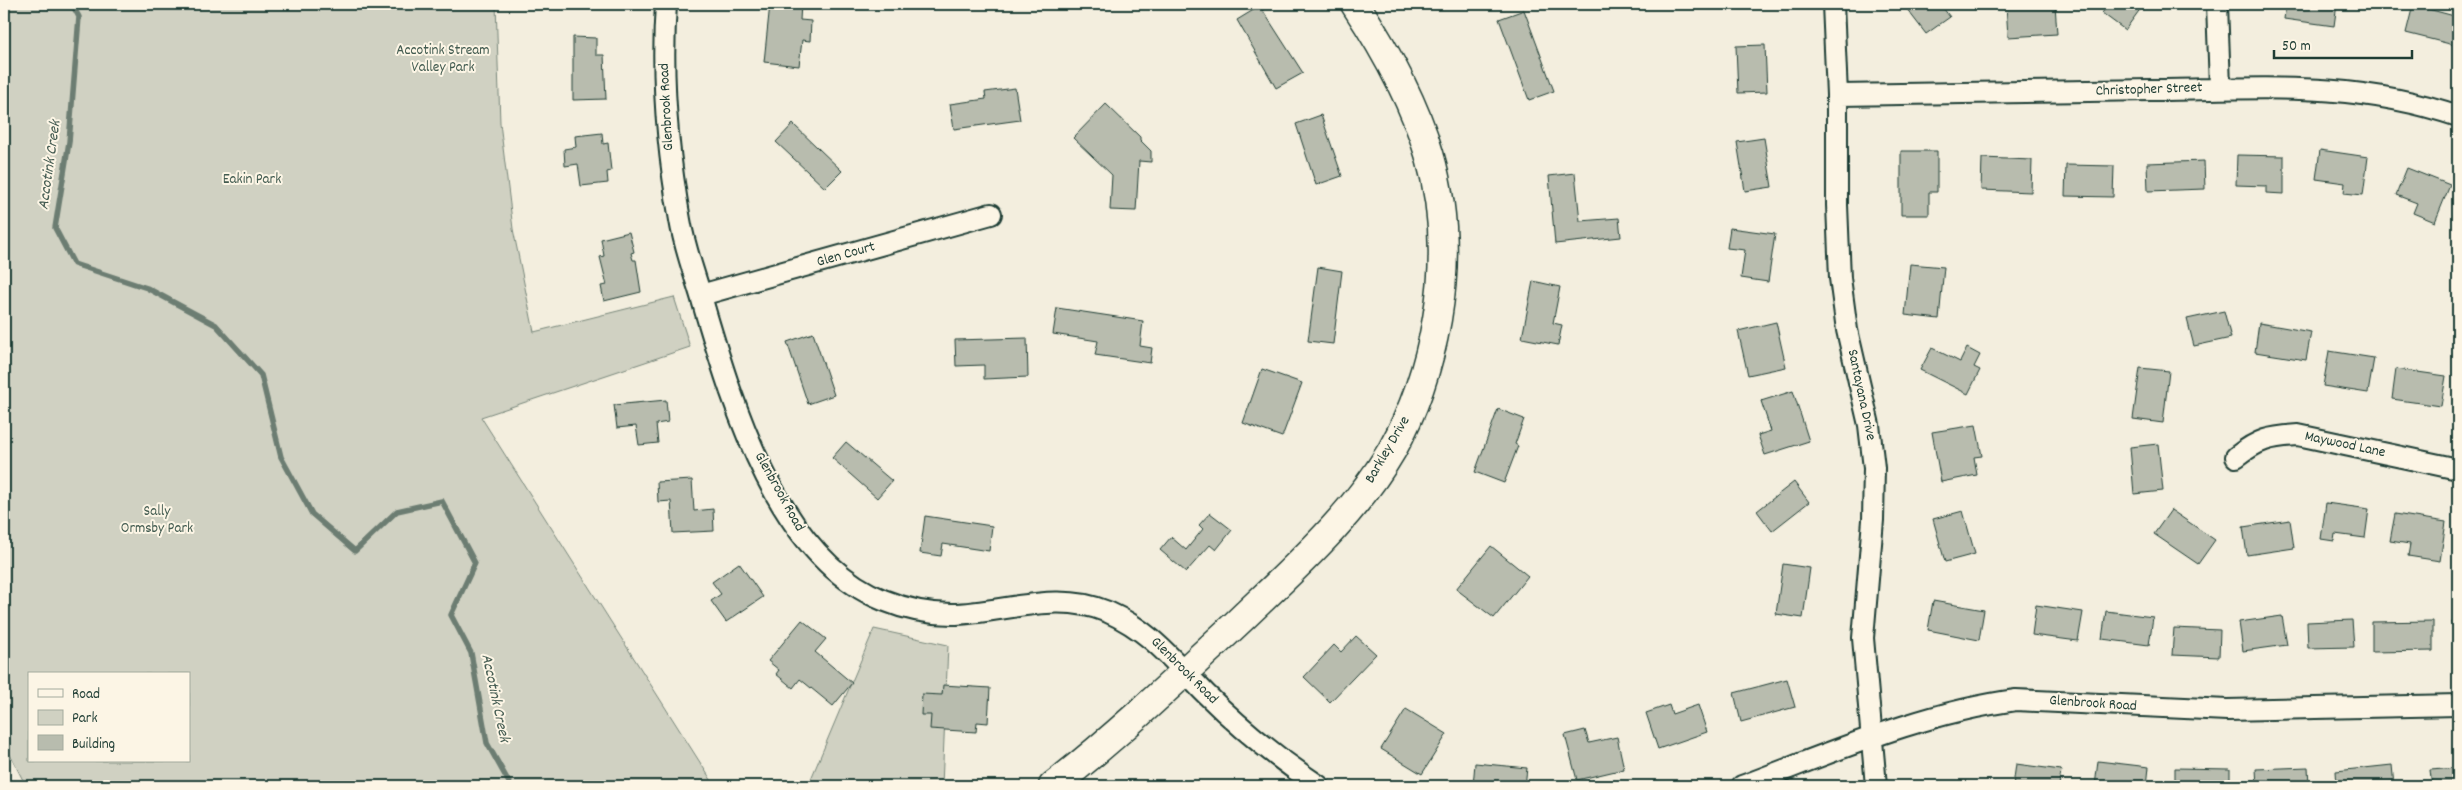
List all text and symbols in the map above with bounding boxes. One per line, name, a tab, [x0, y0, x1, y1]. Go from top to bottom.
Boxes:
scale bar	[2274, 28, 2412, 60]
text: 50 m	[2282, 36, 2311, 58]
park label: Accotink Stream Valley Park	[396, 40, 490, 79]
street label: Glenbrook Road	[654, 63, 680, 151]
street label: Christopher Street	[2095, 77, 2203, 103]
water label: Accotink Creek	[32, 118, 68, 211]
park label: Eakin Park	[223, 169, 281, 191]
street label: Glen Court	[814, 236, 878, 274]
street label: Santayana Drive	[1841, 347, 1881, 443]
street label: Barkley Drive	[1360, 412, 1416, 488]
street label: Maywood Lane	[2303, 426, 2388, 464]
street label: Glenbrook Road	[748, 448, 810, 536]
park label: Sally Ormsby Park	[121, 501, 193, 540]
street label: Glenbrook Road	[1145, 632, 1223, 710]
water label: Accotink Creek	[474, 652, 516, 746]
legend	[28, 672, 190, 762]
text: Road	[72, 684, 100, 706]
street label: Glenbrook Road	[2048, 690, 2138, 718]
text: Park	[72, 708, 98, 730]
text: Building	[72, 734, 115, 756]

